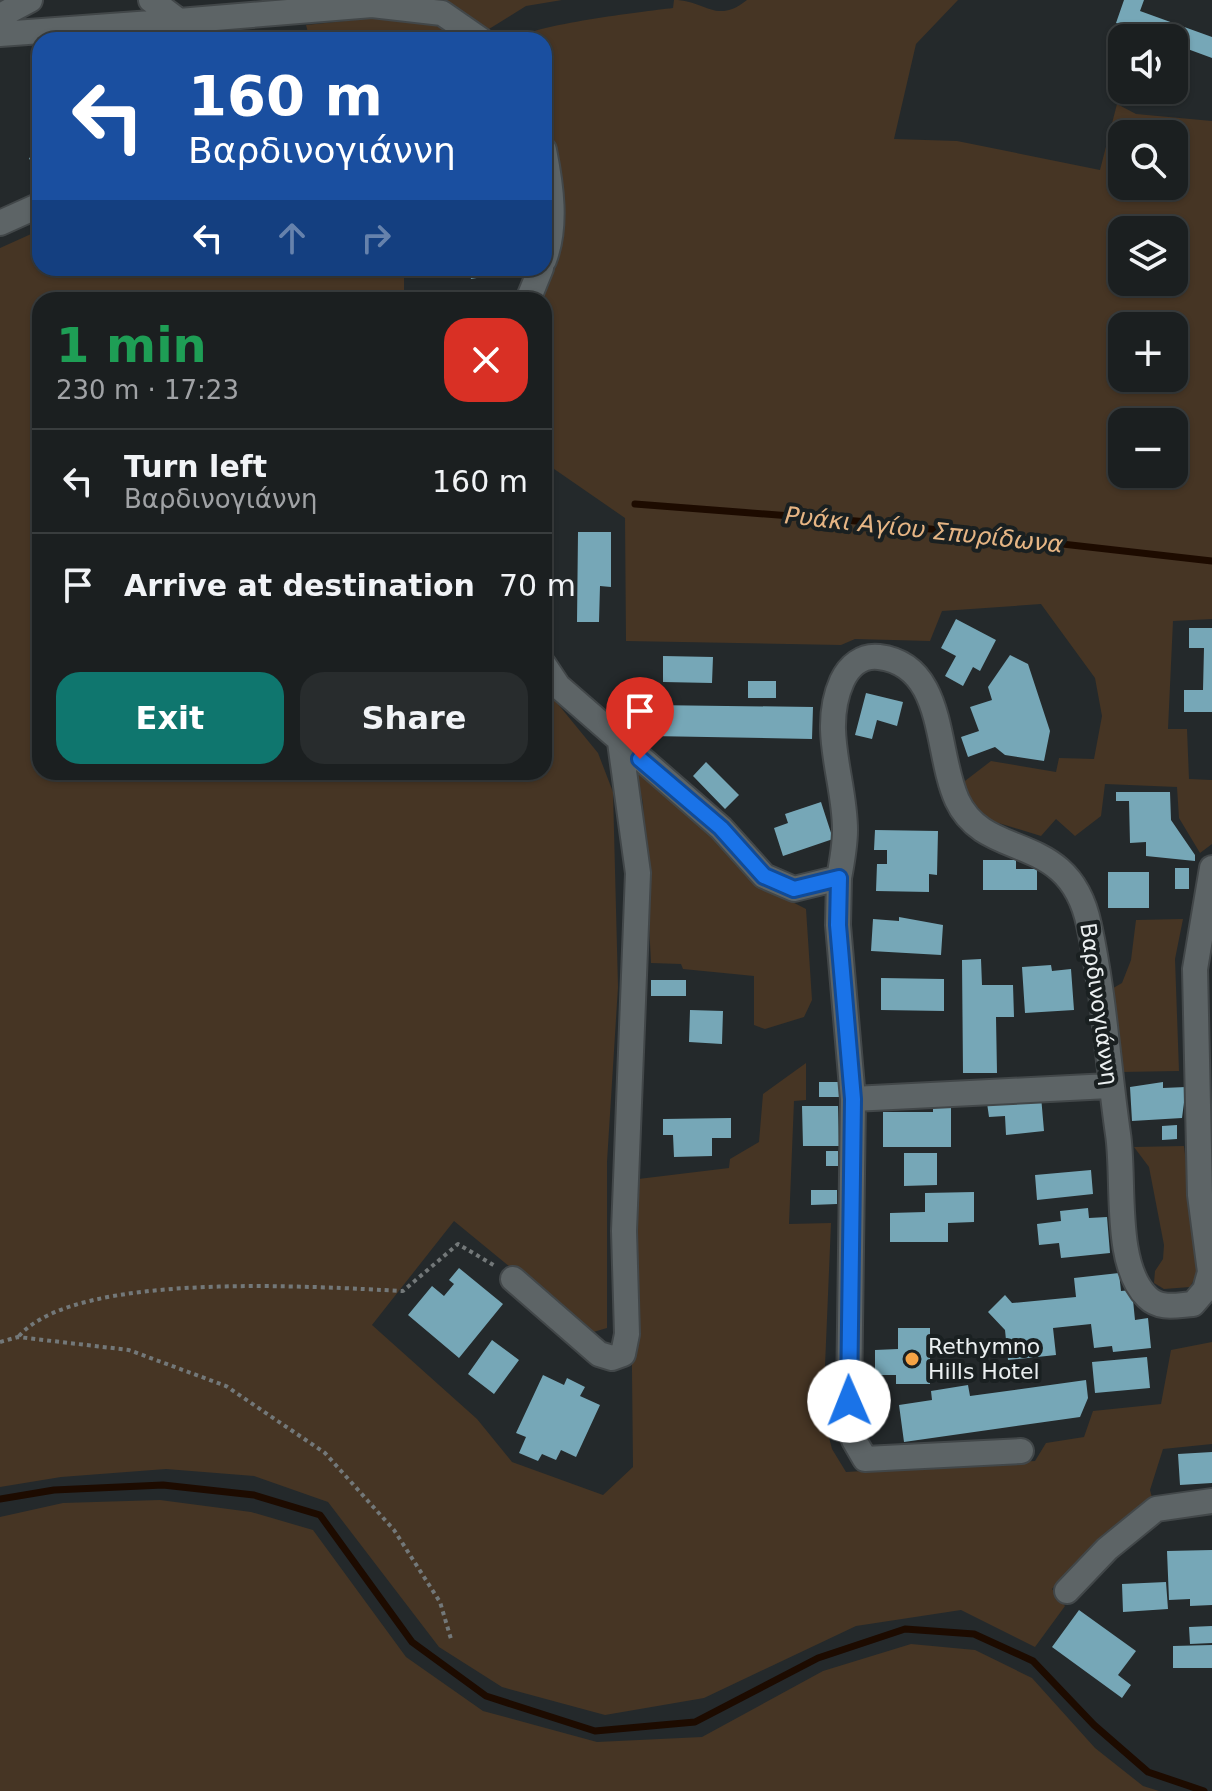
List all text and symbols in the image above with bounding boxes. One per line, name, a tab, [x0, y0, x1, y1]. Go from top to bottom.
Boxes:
map controls	[1108, 24, 1188, 488]
button: sound	[1108, 24, 1188, 104]
text: 160 m	[188, 63, 383, 128]
icon: left	[56, 64, 160, 168]
button: search	[1108, 120, 1188, 200]
text: Βαρδινογιάννη	[188, 130, 456, 171]
icon: left	[186, 216, 230, 260]
icon: ahead	[270, 216, 314, 260]
icon: right	[354, 216, 398, 260]
button: layers	[1108, 216, 1188, 296]
button: +	[1108, 312, 1188, 392]
text: 1 min	[56, 317, 207, 373]
button: close	[444, 318, 528, 402]
text: 230 m · 17:23	[56, 375, 239, 405]
button: −	[1108, 408, 1188, 488]
text: Turn left	[124, 449, 267, 484]
icon: left	[56, 459, 100, 503]
text: 160 m	[432, 464, 528, 499]
text: Βαρδινογιάννη	[124, 484, 317, 514]
water label: Ρυάκι Αγίου Σπυρίδωνα	[783, 501, 1065, 559]
icon: arrive	[56, 563, 100, 607]
text: Arrive at destination	[124, 568, 475, 603]
text: 70 m	[499, 568, 576, 603]
button: Exit	[56, 672, 284, 764]
button: Share	[300, 672, 528, 764]
pin	[606, 677, 674, 759]
icon: arrive	[618, 689, 662, 733]
street label: Βαρδινογιάννη	[1075, 921, 1123, 1087]
place label: Rethymno Hills Hotel	[928, 1334, 1040, 1384]
marker: Rethymno Hills Hotel	[903, 1350, 921, 1368]
position arrow	[807, 1359, 891, 1443]

